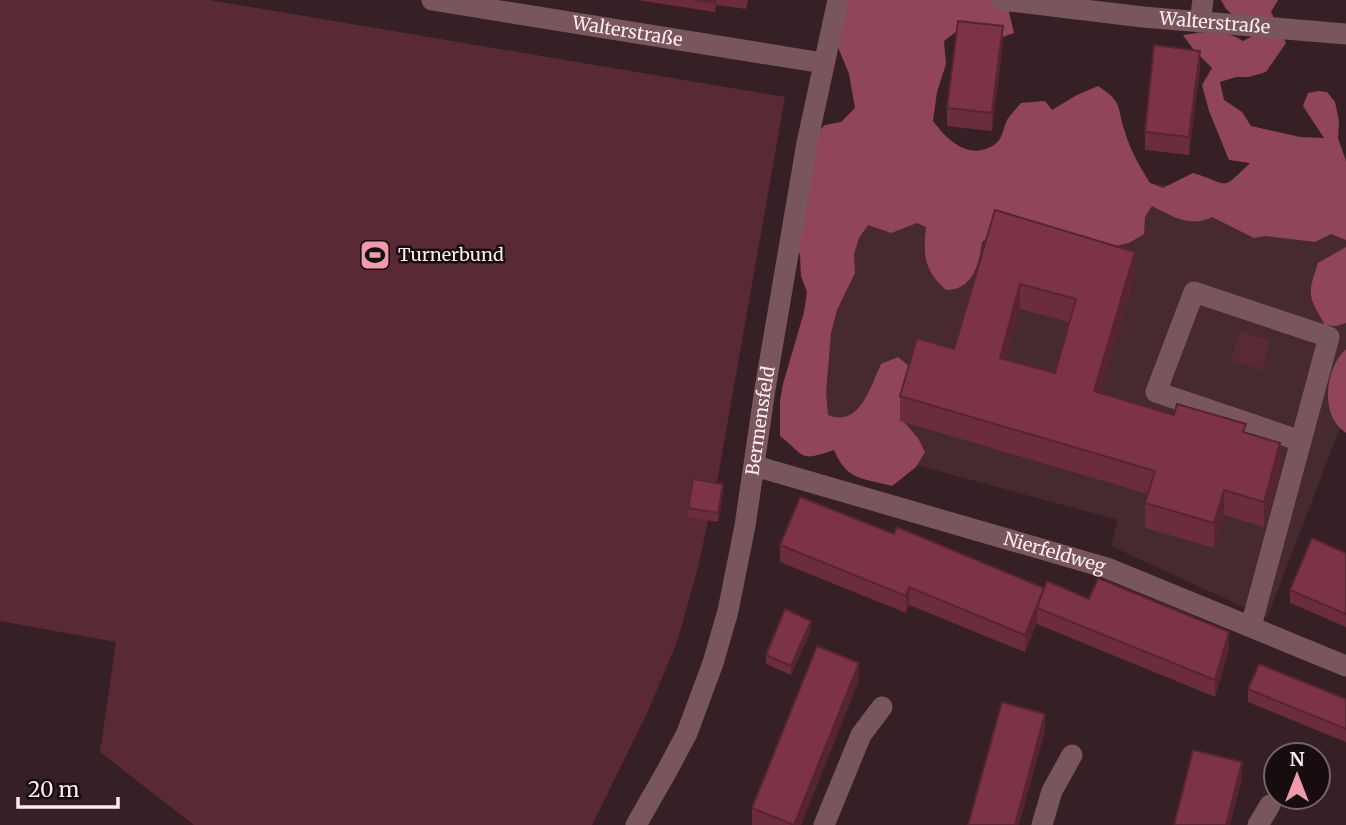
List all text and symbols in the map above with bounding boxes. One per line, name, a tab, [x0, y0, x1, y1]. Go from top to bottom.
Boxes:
street label: Walterstraße	[1157, 6, 1271, 39]
street label: Walterstraße	[570, 11, 684, 51]
sports icon: Turnerbund	[358, 238, 392, 272]
place label: Turnerbund	[398, 243, 504, 266]
street label: Bermensfeld	[741, 364, 780, 477]
street label: Nierfeldweg	[1001, 527, 1108, 578]
north arrow	[1262, 741, 1332, 811]
text: N	[1289, 747, 1305, 771]
scale bar	[18, 766, 117, 810]
text: 20 m	[28, 776, 80, 803]

